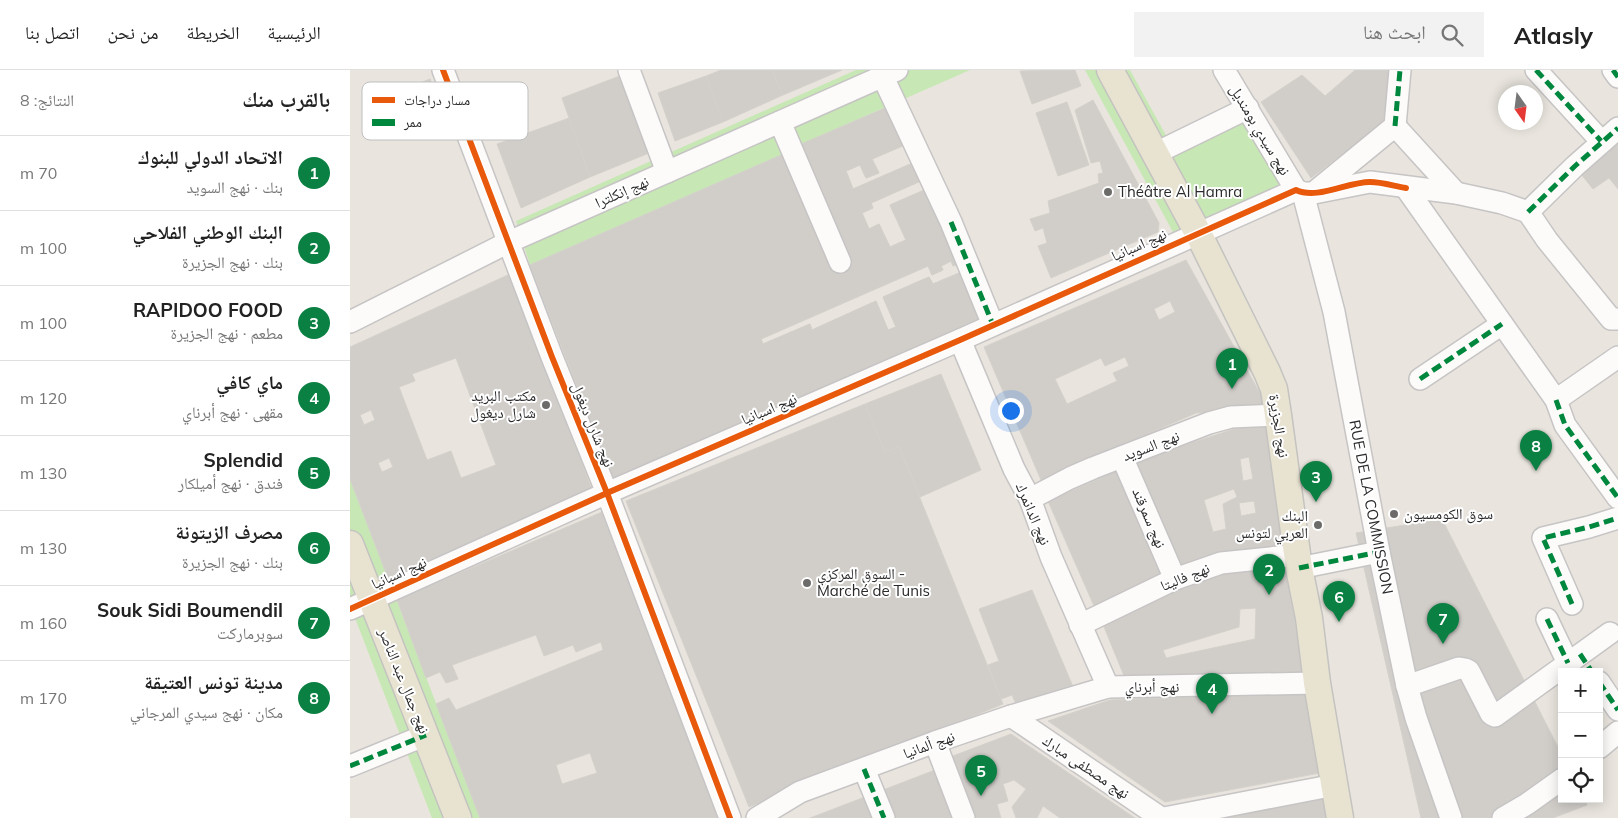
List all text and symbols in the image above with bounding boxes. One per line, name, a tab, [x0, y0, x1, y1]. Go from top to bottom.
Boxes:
search box	[1134, 12, 1484, 57]
text: ابحث هنا	[1363, 20, 1426, 44]
text: Atlasly	[1514, 20, 1593, 50]
text: اتصل بنا	[25, 21, 80, 44]
text: من نحن	[108, 21, 158, 44]
text: الخريطة	[186, 21, 239, 44]
text: الرئيسية	[267, 21, 321, 44]
icon: search	[1438, 21, 1466, 49]
street label: نهج سيدي بومنديل	[1223, 81, 1295, 180]
legend	[362, 82, 528, 140]
north arrow	[1498, 85, 1543, 130]
text: بالقرب منك	[242, 86, 330, 112]
text: النتائج: 8	[20, 90, 74, 110]
text: مسار دراجات	[404, 91, 470, 109]
text: ممر	[403, 113, 422, 131]
text: الاتحاد الدولي للبنوك	[138, 145, 283, 169]
text: 70 m	[20, 163, 57, 183]
text: 1	[309, 163, 319, 183]
street label: نهج إنكلترا	[592, 171, 652, 213]
text: بنك · نهج السويد	[186, 177, 283, 197]
place label: Théâtre Al Hamra	[1118, 182, 1242, 201]
marker: Théâtre Al Hamra	[1102, 186, 1114, 198]
text: البنك الوطني الفلاحي	[132, 220, 283, 244]
street label: نهج اسبانيا	[1108, 224, 1170, 266]
text: 100 m	[20, 238, 67, 258]
text: 2	[309, 238, 319, 258]
text: بنك · نهج الجزيرة	[182, 252, 283, 272]
text: RAPIDOO FOOD	[133, 298, 283, 322]
text: 100 m	[20, 313, 67, 333]
text: 3	[309, 313, 319, 333]
text: مطعم · نهج الجزيرة	[170, 323, 283, 343]
pin: 1	[1216, 348, 1248, 389]
text: ماي كافي	[216, 370, 283, 394]
street label: نهج شارل ديغول	[567, 380, 619, 470]
place label: مكتب البريد شارل ديغول	[470, 386, 536, 423]
text: 120 m	[20, 388, 67, 408]
text: 4	[309, 388, 319, 408]
street label: نهج اسبانيا	[738, 388, 800, 430]
street label: نهج الجزيرة	[1264, 393, 1294, 459]
your location	[998, 398, 1024, 424]
marker: مكتب البريد شارل ديغول	[540, 399, 552, 411]
text: مقهى · نهج أبرناي	[182, 402, 283, 422]
street label: RUE DE LA COMMISSION	[1345, 418, 1398, 596]
street label: نهج السويد	[1120, 426, 1182, 466]
pin: 8	[1520, 430, 1552, 471]
text: Splendid	[204, 448, 283, 472]
pin: 3	[1300, 461, 1332, 502]
text: 130 m	[20, 463, 67, 483]
text: 5	[309, 463, 319, 483]
text: فندق · نهج أميلكار	[178, 473, 283, 493]
street label: نهج الدانمرك	[1011, 480, 1055, 548]
street label: نهج سمرقند	[1127, 485, 1171, 551]
place label: سوق الكومسيون	[1404, 504, 1493, 524]
place label: البنك العربي لتونس	[1236, 506, 1308, 545]
marker: سوق الكومسيون	[1388, 508, 1400, 520]
marker: البنك العربي لتونس	[1312, 519, 1324, 531]
text: مصرف الزيتونة	[175, 520, 283, 544]
text: 130 m	[20, 538, 67, 558]
text: 6	[309, 538, 319, 558]
text: بنك · نهج الجزيرة	[182, 552, 283, 572]
street label: نهج اسبانيا	[368, 552, 430, 594]
pin: 2	[1253, 554, 1285, 595]
street label: نهج فاليتا	[1157, 558, 1213, 596]
place label: السوق المركزي - Marché de Tunis	[817, 564, 930, 600]
marker: السوق المركزي - Marché de Tunis	[801, 577, 813, 589]
pin: 6	[1323, 581, 1355, 622]
text: Souk Sidi Boumendil	[97, 598, 283, 622]
pin: 7	[1427, 603, 1459, 644]
text: 160 m	[20, 613, 67, 633]
text: 7	[309, 613, 319, 633]
text: سوبرماركت	[217, 623, 283, 643]
street label: نهج جمال عبد الناصر	[373, 624, 434, 737]
map controls	[1558, 668, 1603, 803]
button: +	[1558, 668, 1603, 713]
text: مدينة تونس العتيقة	[144, 670, 283, 694]
pin: 4	[1196, 673, 1228, 714]
street label: نهج أبرناي	[1125, 677, 1179, 699]
text: 170 m	[20, 688, 67, 708]
text: 8	[309, 688, 319, 708]
text: مكان · نهج سيدي المرجاني	[130, 702, 283, 722]
button: −	[1558, 713, 1603, 758]
street label: نهج ألمانيا	[900, 726, 958, 764]
street label: نهج مصطفى مبارك	[1039, 730, 1133, 804]
pin: 5	[965, 755, 997, 796]
button: locate	[1558, 758, 1603, 803]

